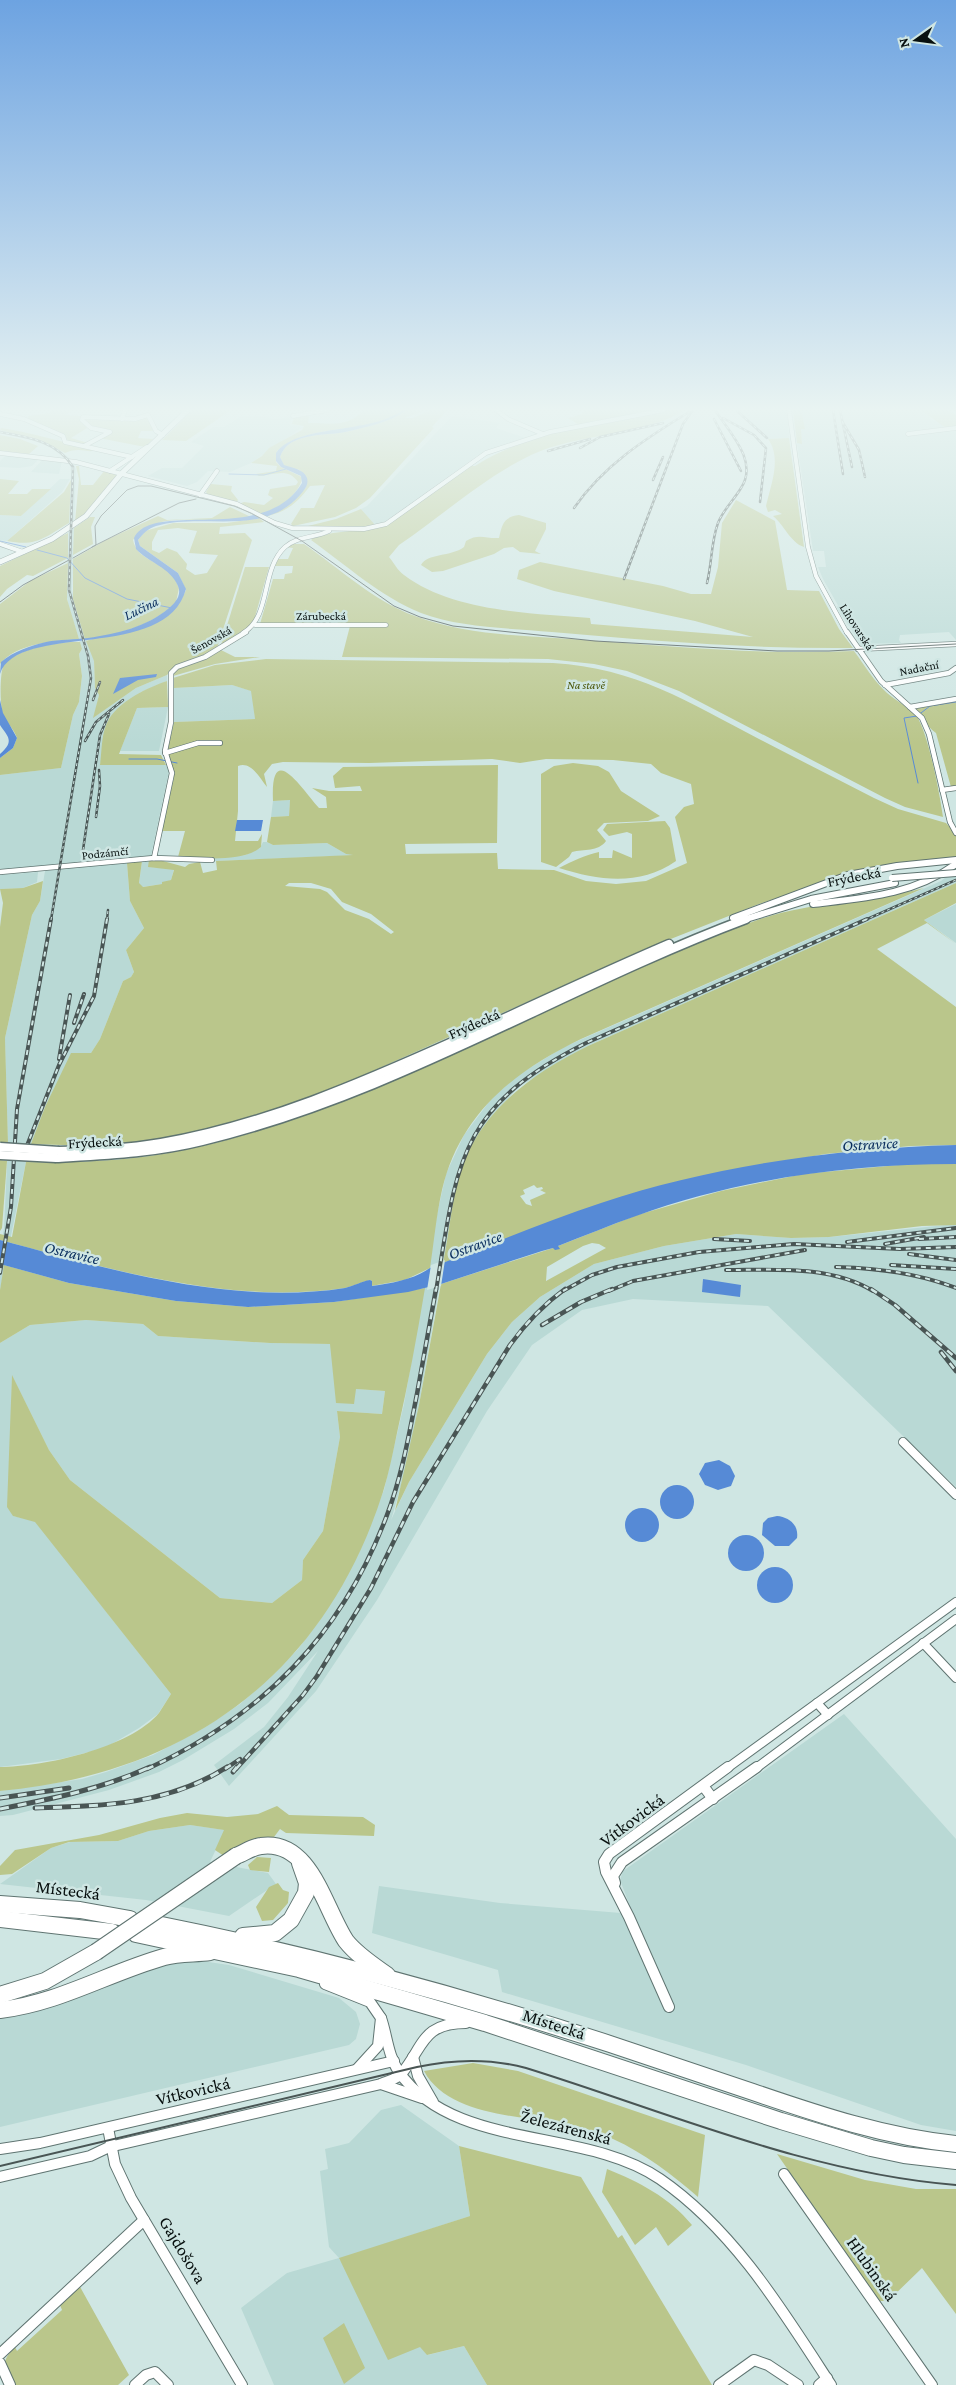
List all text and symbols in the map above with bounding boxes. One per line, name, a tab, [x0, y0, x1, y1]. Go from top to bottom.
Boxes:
north arrow	[891, 15, 941, 65]
text: N	[894, 36, 912, 50]
water label: Lučina	[121, 593, 161, 623]
street label: Lihovarská	[837, 601, 877, 653]
street label: Zárubecká	[296, 609, 346, 623]
street label: Šenovská	[188, 623, 234, 657]
street label: Nadační	[898, 657, 941, 679]
park label: Na stavě	[567, 678, 606, 692]
street label: Podzámčí	[81, 844, 130, 862]
street label: Frýdecká	[826, 864, 882, 891]
street label: Frýdecká	[446, 1006, 502, 1043]
street label: Frýdecká	[68, 1133, 123, 1152]
water label: Ostravice	[842, 1134, 898, 1154]
water label: Ostravice	[446, 1227, 504, 1263]
water label: Ostravice	[43, 1238, 101, 1268]
street label: Vítkovická	[596, 1789, 668, 1851]
street label: Místecká	[35, 1876, 101, 1904]
street label: Místecká	[520, 2004, 588, 2044]
street label: Vítkovická	[154, 2073, 232, 2109]
street label: Železárenská	[518, 2105, 614, 2149]
street label: Gajdošova	[154, 2213, 211, 2288]
street label: Hlubinská	[843, 2233, 901, 2305]

